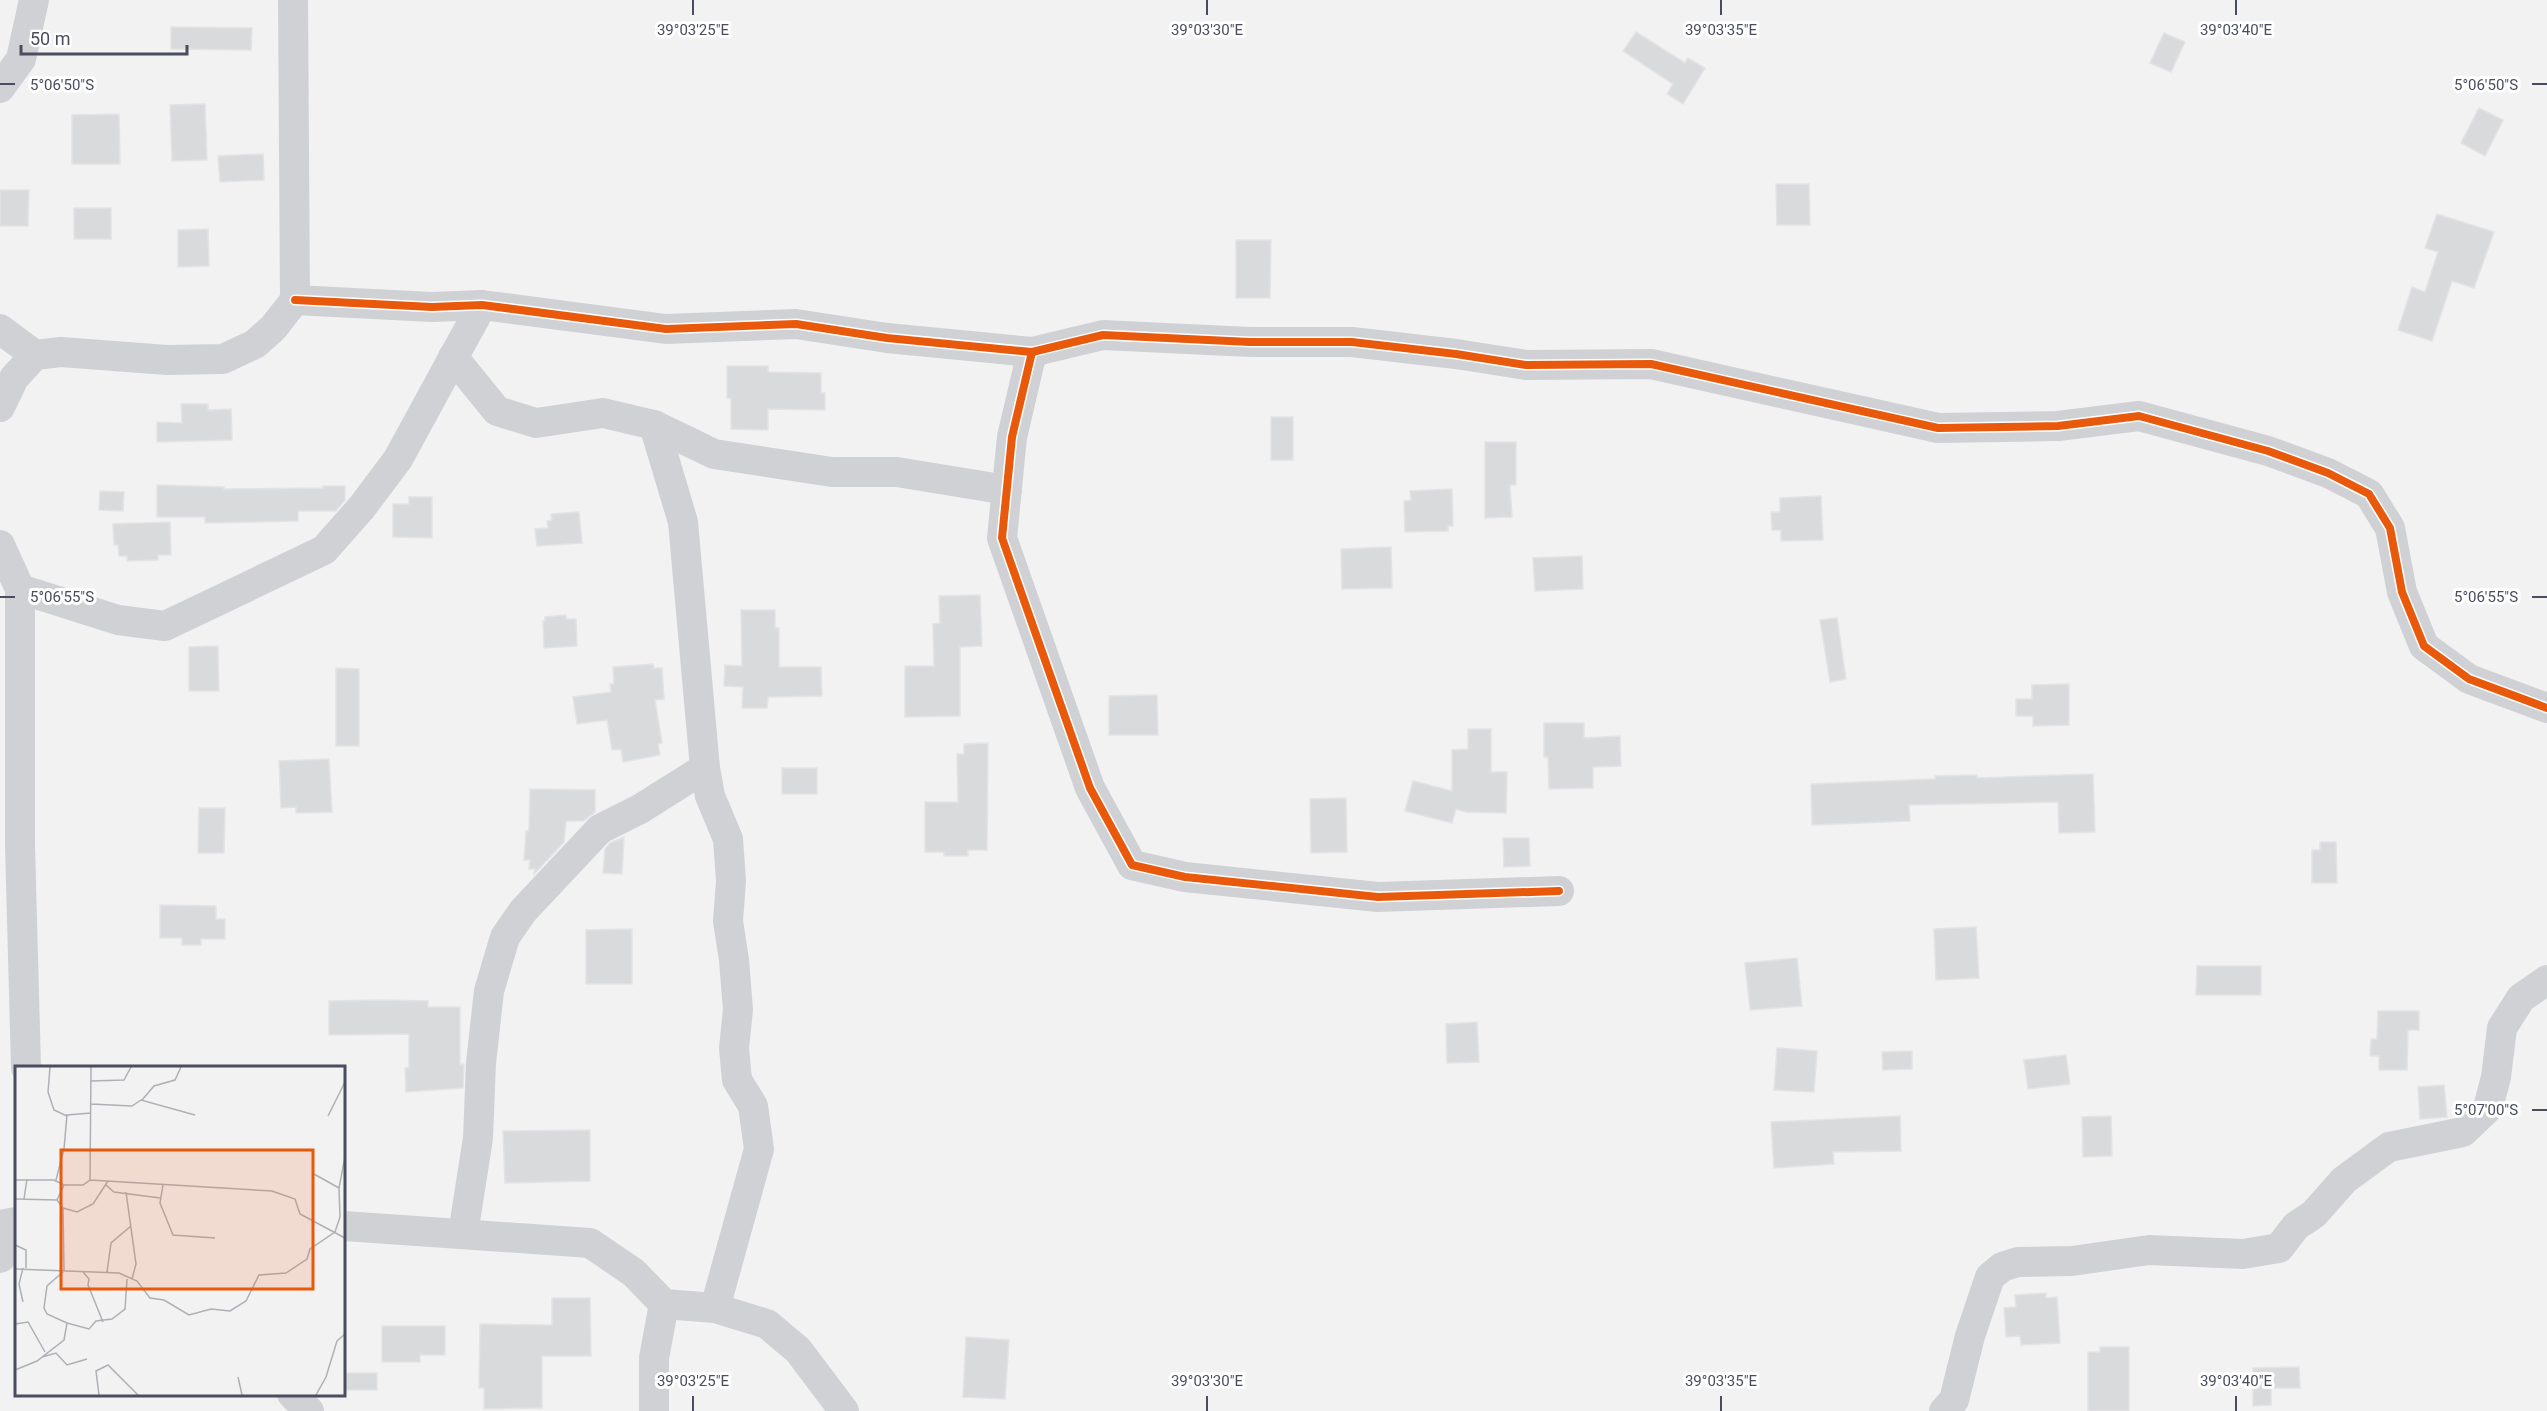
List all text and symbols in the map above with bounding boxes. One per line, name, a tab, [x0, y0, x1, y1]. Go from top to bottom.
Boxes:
scale bar	[21, 18, 188, 56]
text: 39°03'25"E	[657, 21, 730, 39]
text: 39°03'30"E	[1171, 21, 1244, 39]
text: 39°03'35"E	[1685, 21, 1758, 39]
text: 39°03'40"E	[2200, 21, 2273, 39]
text: 50 m	[30, 28, 70, 49]
text: 5°06'50"S	[30, 76, 94, 94]
text: 5°06'50"S	[2454, 76, 2518, 94]
text: 5°06'55"S	[30, 588, 94, 606]
text: 5°06'55"S	[2454, 588, 2518, 606]
inset map	[15, 1066, 345, 1396]
text: 5°07'00"S	[2454, 1101, 2518, 1119]
text: 39°03'25"E	[657, 1372, 730, 1390]
text: 39°03'30"E	[1171, 1372, 1244, 1390]
text: 39°03'35"E	[1685, 1372, 1758, 1390]
text: 39°03'40"E	[2200, 1372, 2273, 1390]

